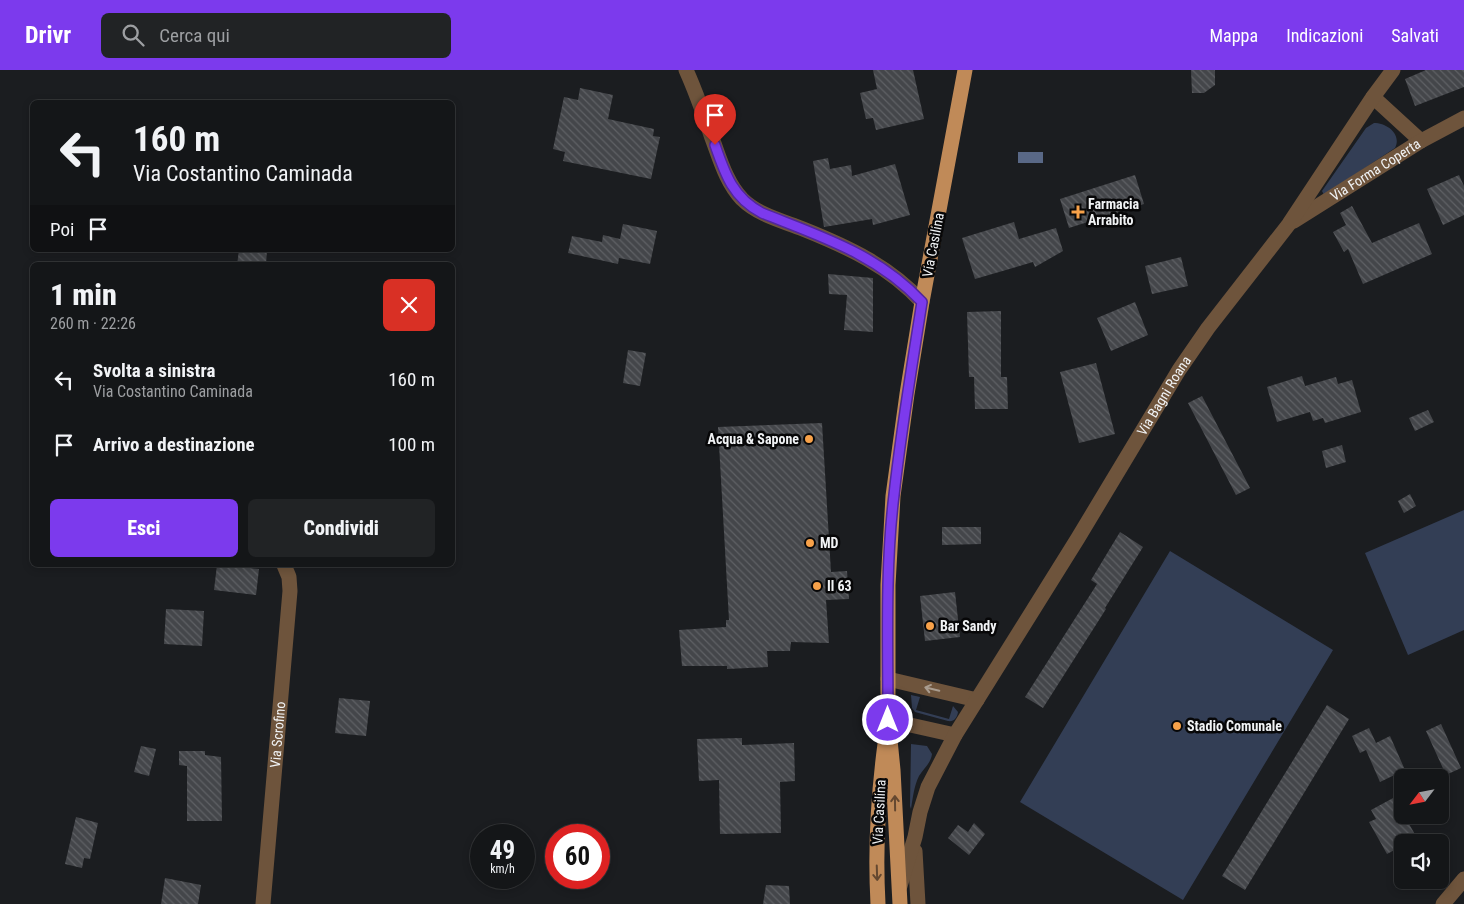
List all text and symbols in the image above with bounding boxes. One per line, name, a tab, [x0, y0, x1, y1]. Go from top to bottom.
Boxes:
search box	[101, 13, 451, 58]
text: Drivr	[25, 21, 71, 49]
icon: search	[119, 21, 147, 49]
text: Cerca qui	[159, 24, 230, 47]
text: Mappa	[1210, 25, 1258, 46]
text: Indicazioni	[1286, 25, 1363, 46]
text: Salvati	[1391, 25, 1439, 46]
pin	[694, 94, 736, 145]
icon: arrive	[701, 101, 729, 129]
text: 160 m	[133, 119, 220, 160]
icon: left	[50, 120, 115, 185]
street label: Via Forma Coperta	[1327, 136, 1423, 204]
text: Via Costantino Caminada	[133, 161, 353, 186]
place label: Farmacia Arrabito	[1088, 196, 1140, 228]
marker: Farmacia Arrabito	[1072, 206, 1084, 218]
street label: Via Casilina	[919, 212, 947, 278]
icon: arrive	[84, 215, 112, 243]
text: Poi	[50, 218, 74, 241]
text: 1 min	[50, 277, 117, 312]
button: close	[383, 279, 435, 331]
text: 260 m · 22:26	[50, 314, 136, 333]
street label: Via Bagni Roana	[1134, 353, 1194, 438]
text: Svolta a sinistra	[93, 359, 215, 382]
icon: left	[50, 366, 78, 394]
text: 160 m	[388, 368, 435, 391]
text: Via Costantino Caminada	[93, 382, 253, 401]
icon: arrive	[50, 431, 78, 459]
place label: Acqua & Sapone	[708, 431, 799, 447]
text: Arrivo a destinazione	[93, 433, 255, 456]
text: 100 m	[388, 433, 435, 456]
marker: Acqua & Sapone	[803, 433, 815, 445]
button: Esci	[50, 499, 238, 557]
button: Condividi	[248, 499, 435, 557]
place label: MD	[820, 535, 839, 551]
marker: MD	[804, 537, 816, 549]
place label: Il 63	[827, 578, 852, 594]
marker: Il 63	[811, 580, 823, 592]
place label: Bar Sandy	[940, 618, 997, 634]
marker: Bar Sandy	[924, 620, 936, 632]
one-way arrow	[925, 684, 941, 693]
position arrow	[861, 693, 913, 745]
street label: Via Scrofino	[267, 701, 288, 768]
place label: Stadio Comunale	[1187, 718, 1282, 734]
marker: Stadio Comunale	[1171, 720, 1183, 732]
north arrow	[1394, 769, 1449, 824]
map controls	[1394, 769, 1449, 889]
street label: Via Casilina	[869, 779, 889, 845]
one-way arrow	[890, 795, 900, 812]
speed limit sign: 60	[545, 824, 610, 889]
button: sound	[1394, 834, 1449, 889]
text: 49	[490, 836, 515, 865]
text: km/h	[490, 862, 515, 876]
one-way arrow	[872, 865, 881, 881]

